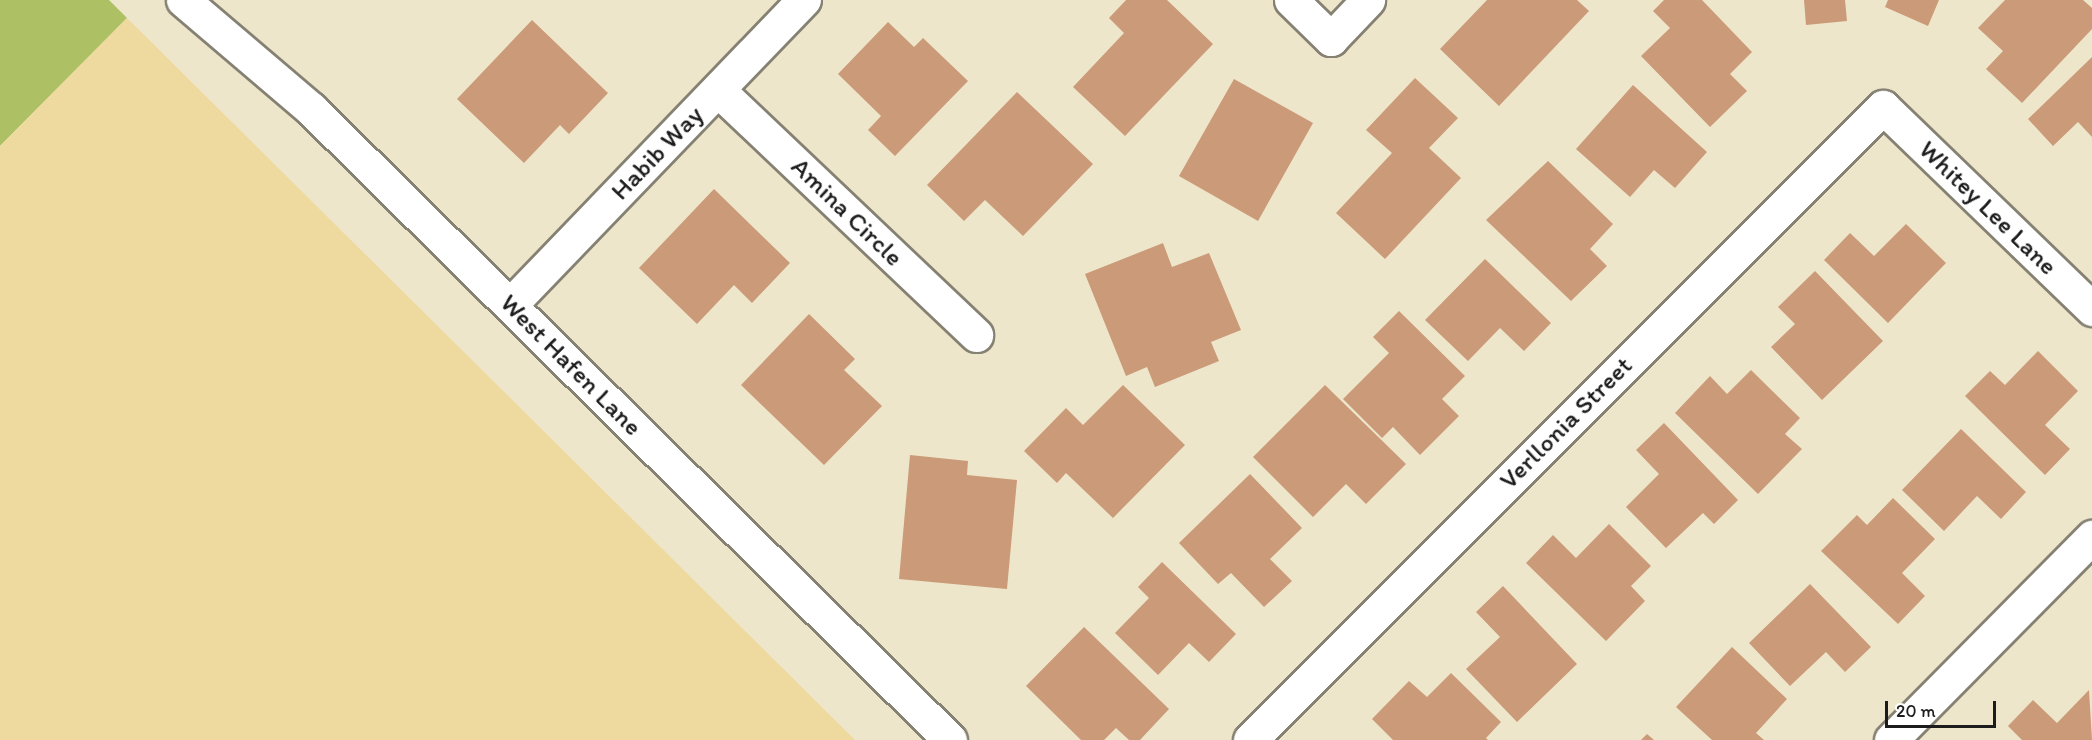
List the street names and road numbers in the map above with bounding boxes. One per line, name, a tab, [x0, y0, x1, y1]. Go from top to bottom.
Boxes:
street label: Habib Way	[605, 100, 709, 206]
street label: Whitey Lee Lane	[1912, 134, 2064, 282]
street label: Amina Circle	[785, 151, 909, 273]
street label: West Hafen Lane	[494, 288, 648, 442]
street label: Verllonia Street	[1493, 350, 1639, 496]

